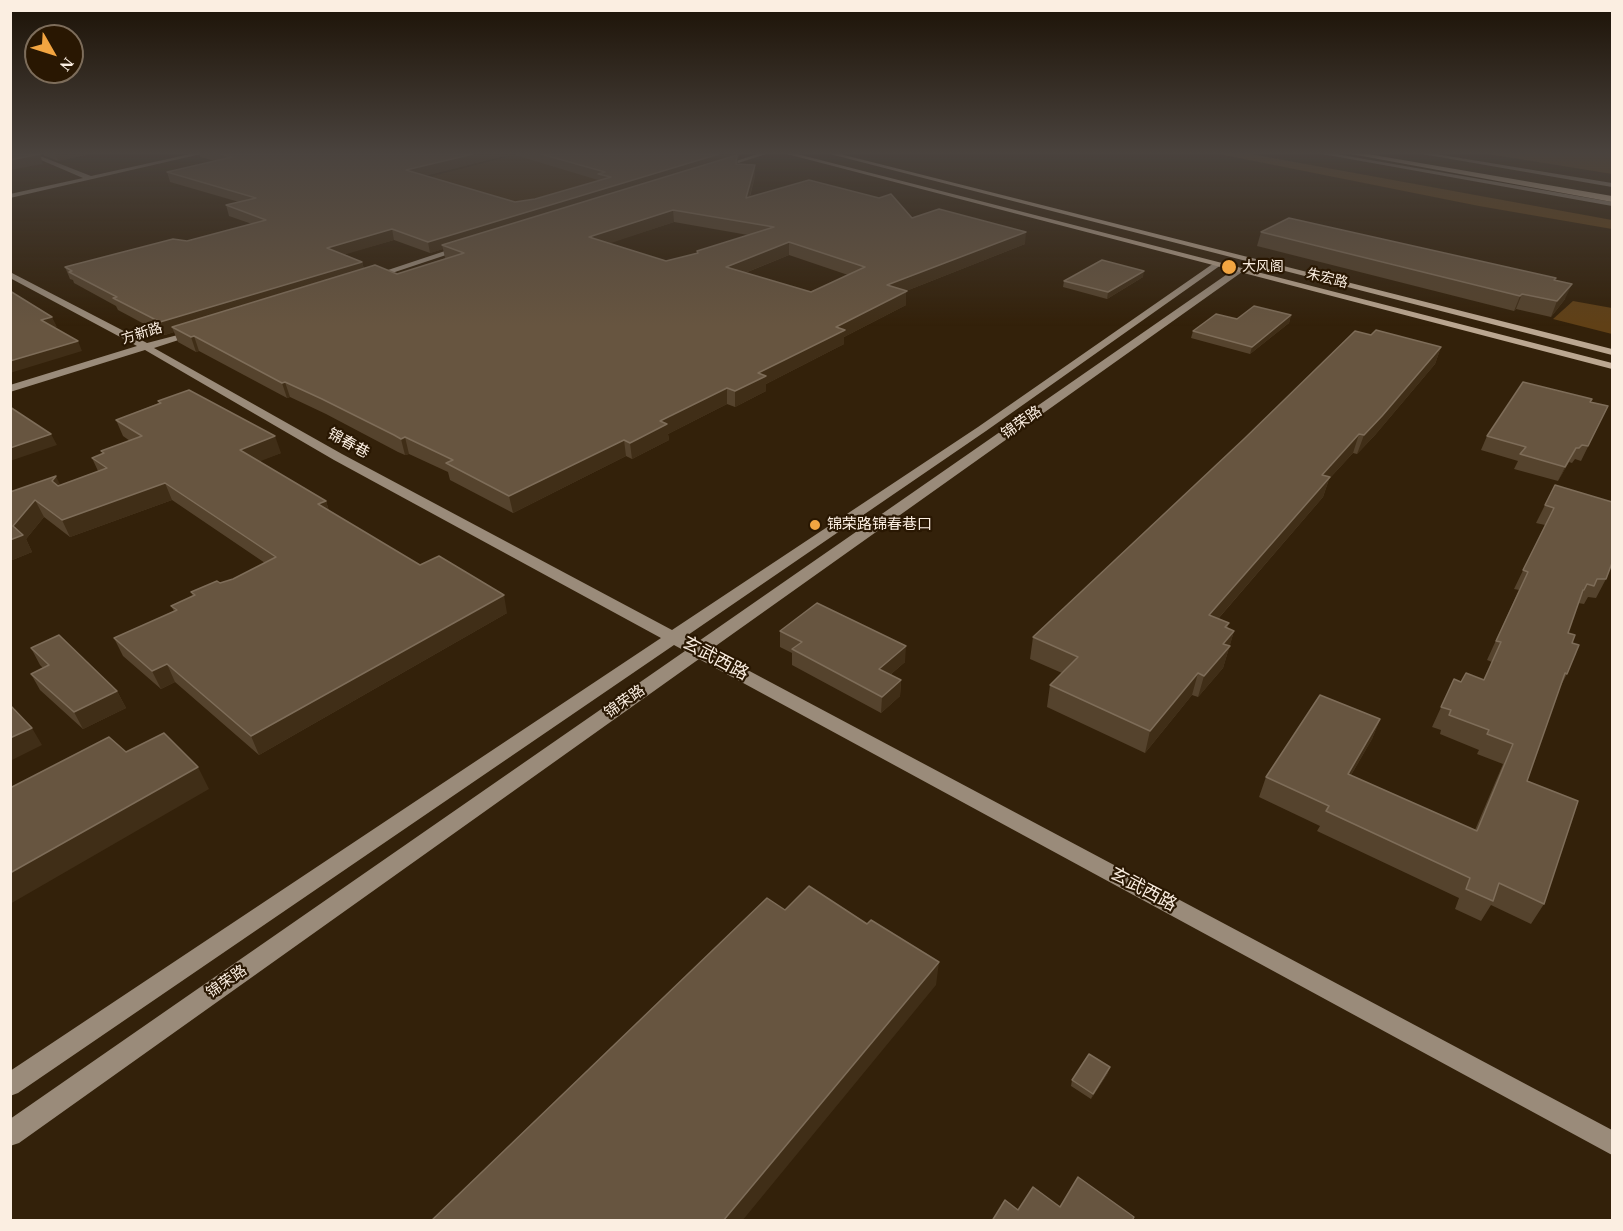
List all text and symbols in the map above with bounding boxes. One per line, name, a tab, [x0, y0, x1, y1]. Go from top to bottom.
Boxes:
north arrow	[24, 24, 84, 84]
text: N	[57, 55, 77, 74]
marker: 大风阁	[1220, 258, 1238, 276]
place label: 大风阁	[1242, 259, 1284, 275]
street label: 朱宏路	[1305, 266, 1349, 292]
street label: 方新路	[119, 320, 165, 348]
street label: 锦荣路	[998, 403, 1046, 443]
street label: 锦春巷	[324, 425, 372, 463]
place label: 锦荣路锦春巷口	[827, 516, 932, 534]
marker: 锦荣路锦春巷口	[808, 518, 822, 532]
street label: 玄武西路	[678, 633, 752, 685]
street label: 锦荣路	[601, 682, 649, 722]
street label: 玄武西路	[1106, 864, 1180, 916]
street label: 锦荣路	[203, 962, 251, 1002]

